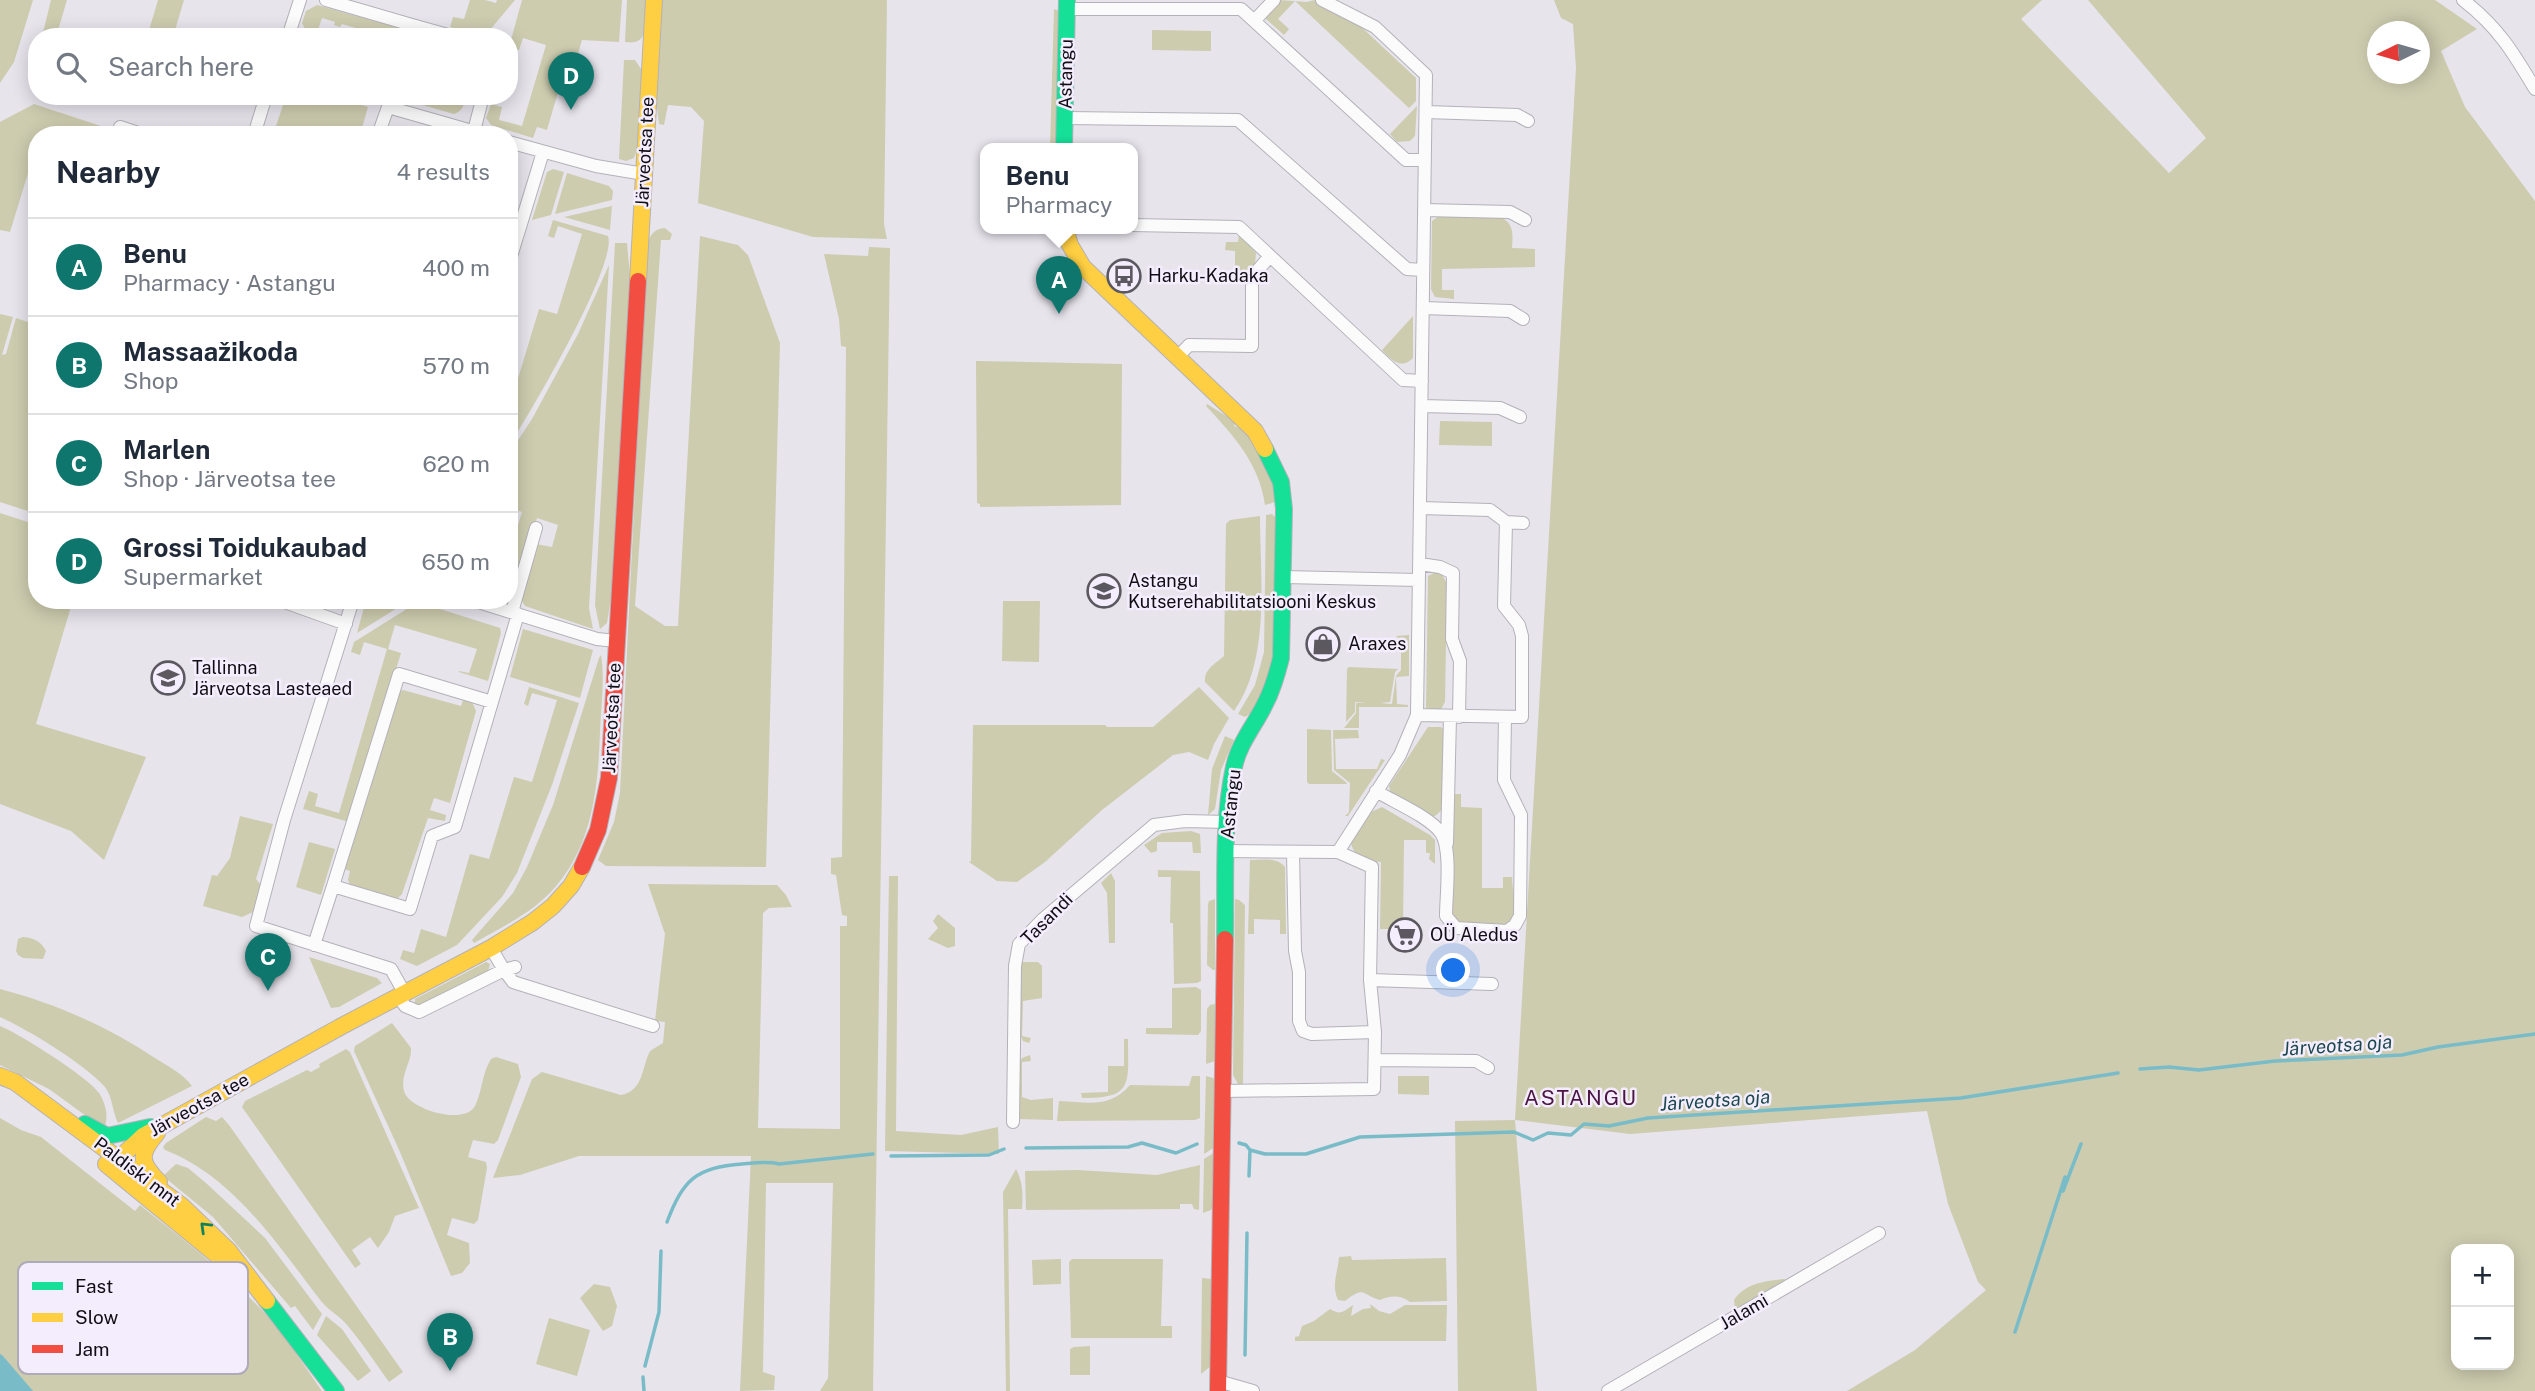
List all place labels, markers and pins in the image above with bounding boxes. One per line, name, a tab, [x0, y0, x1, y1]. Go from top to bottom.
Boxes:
pin: D	[548, 52, 594, 110]
pin: A	[1036, 256, 1082, 314]
bus stop icon: Harku-Kadaka	[1105, 257, 1143, 295]
place label: Harku-Kadaka	[1148, 265, 1268, 286]
place label: Astangu Kutserehabilitatsiooni Keskus	[1128, 570, 1376, 612]
school or university icon: Astangu Kutserehabilitatsiooni Keskus	[1085, 572, 1123, 610]
shop icon: Araxes	[1304, 625, 1342, 663]
place label: Araxes	[1348, 633, 1406, 654]
place label: Tallinna Järveotsa Lasteaed	[192, 657, 352, 699]
school or university icon: Tallinna Järveotsa Lasteaed	[149, 659, 187, 697]
supermarket icon: OÜ Aledus	[1386, 916, 1424, 954]
place label: OÜ Aledus	[1430, 923, 1518, 945]
pin: C	[245, 933, 291, 991]
pin: B	[427, 1313, 473, 1371]

